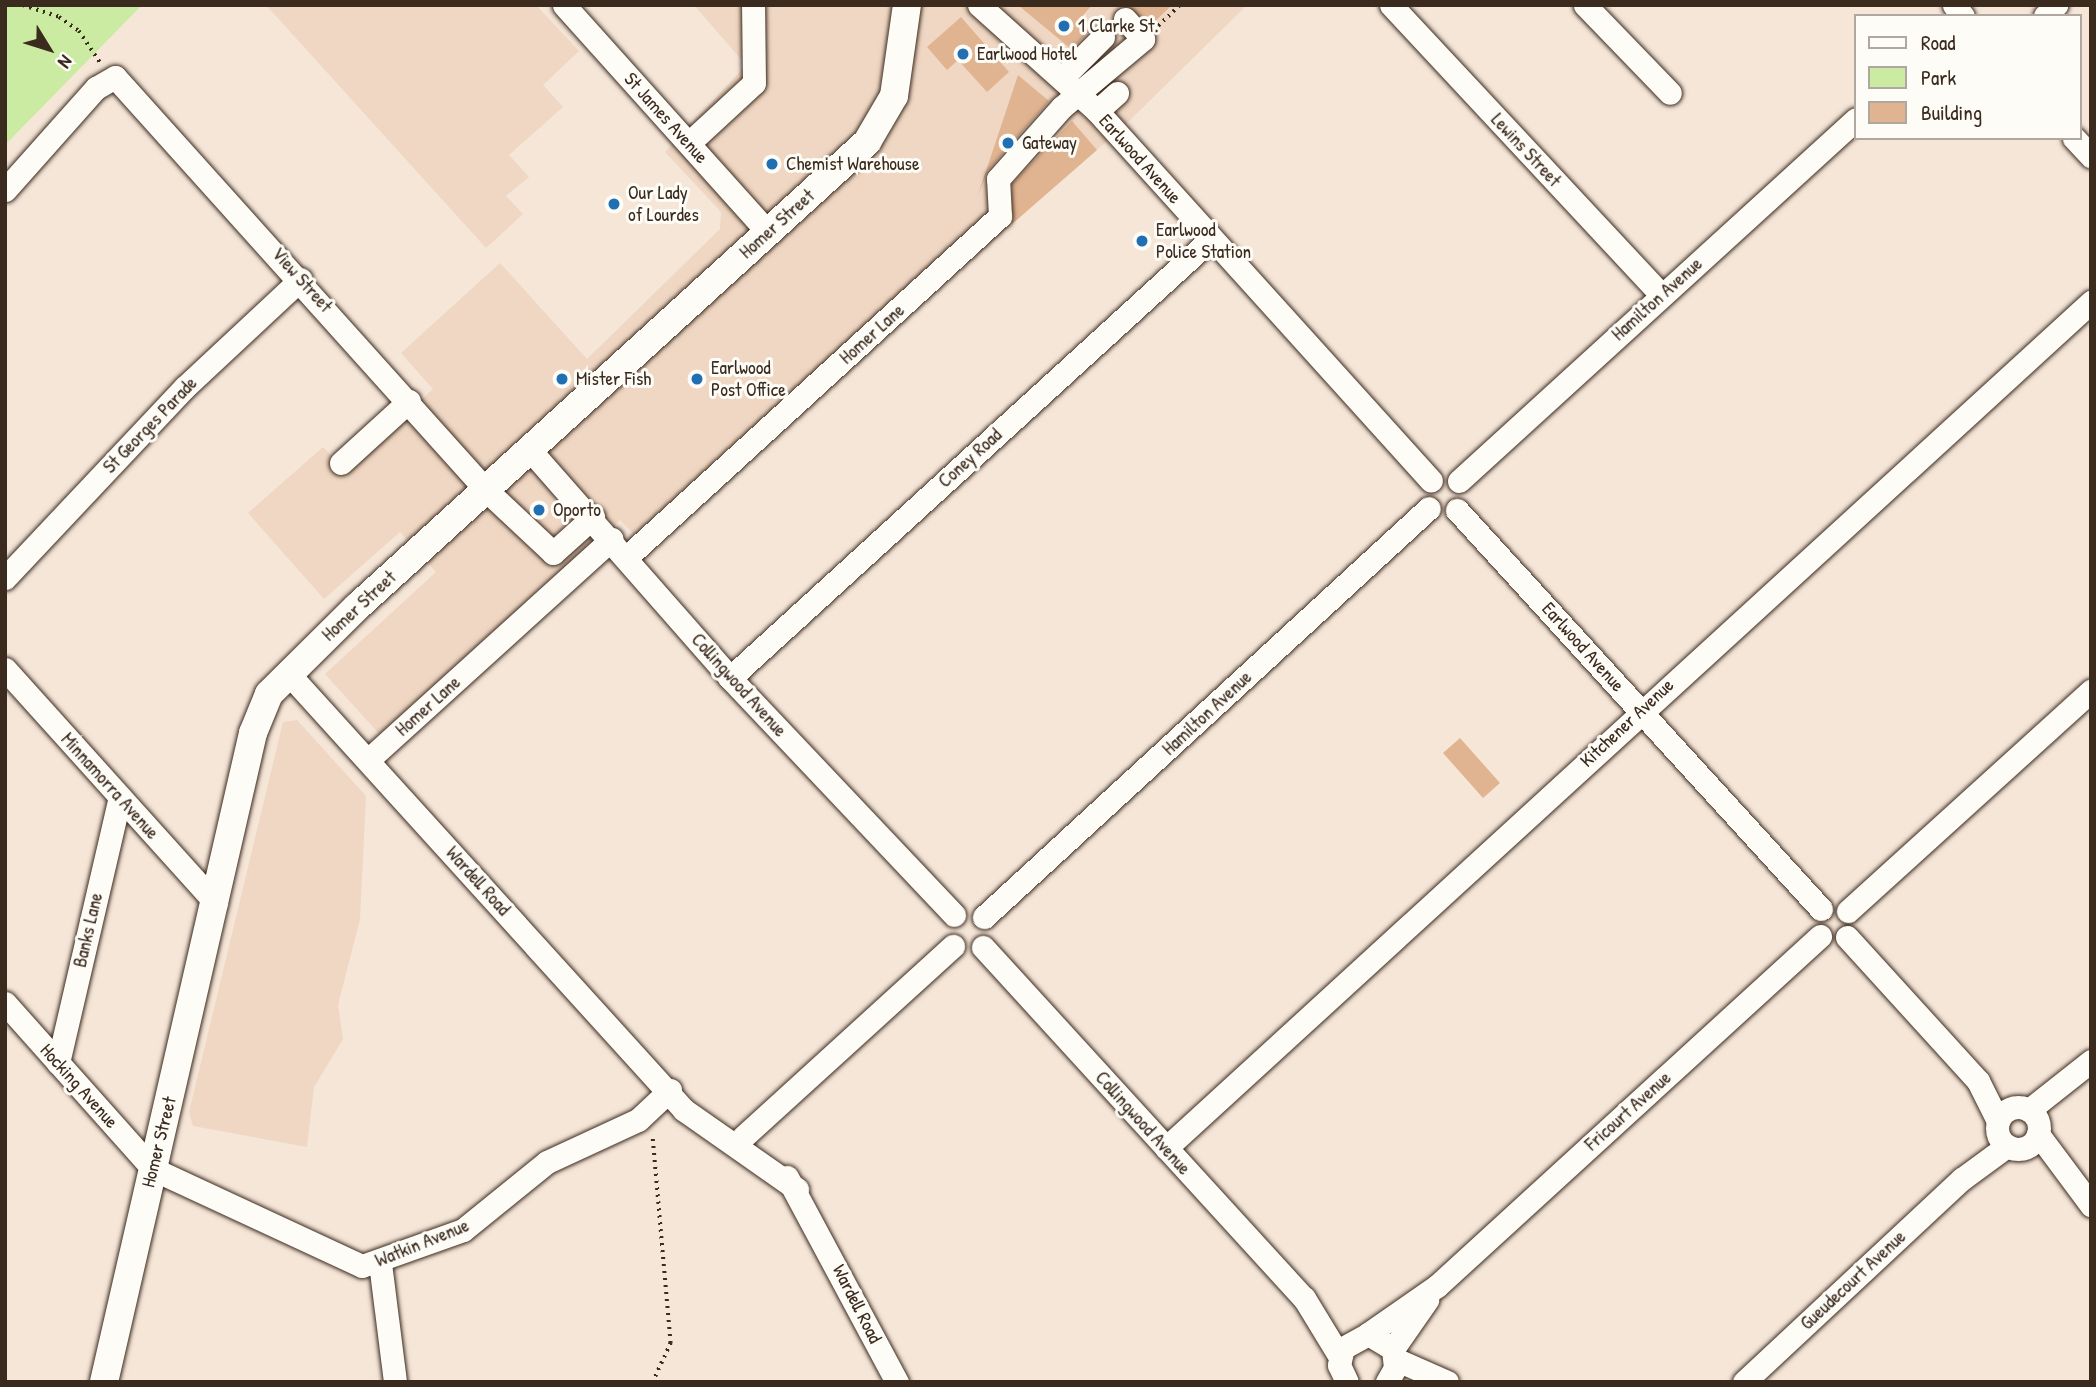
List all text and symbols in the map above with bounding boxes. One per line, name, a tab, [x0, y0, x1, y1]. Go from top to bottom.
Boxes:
north arrow	[14, 14, 84, 84]
legend	[1854, 14, 2082, 140]
place label: 1 Clarke St.	[1078, 15, 1159, 37]
marker: 1 Clarke St.	[1056, 18, 1072, 34]
text: Road	[1921, 28, 1955, 57]
place label: Earlwood Hotel	[977, 43, 1077, 65]
marker: Earlwood Hotel	[955, 46, 971, 62]
text: N	[52, 50, 79, 74]
text: Park	[1921, 63, 1956, 92]
street label: St James Avenue	[619, 68, 713, 168]
text: Building	[1921, 98, 1982, 127]
street label: Lewins Street	[1486, 109, 1566, 191]
street label: Earlwood Avenue	[1094, 110, 1186, 208]
place label: Gateway	[1022, 132, 1077, 154]
marker: Gateway	[1000, 135, 1016, 151]
place label: Chemist Warehouse	[786, 153, 919, 175]
marker: Chemist Warehouse	[764, 156, 780, 172]
place label: Our Lady of Lourdes	[628, 182, 699, 226]
street label: Homer Street	[735, 184, 819, 264]
marker: Our Lady of Lourdes	[606, 196, 622, 212]
place label: Earlwood Police Station	[1156, 219, 1251, 263]
marker: Earlwood Police Station	[1134, 233, 1150, 249]
street label: View Street	[267, 243, 337, 317]
street label: Hamilton Avenue	[1607, 252, 1707, 346]
street label: Homer Lane	[835, 299, 909, 369]
place label: Earlwood Post Office	[711, 357, 786, 401]
place label: Mister Fish	[576, 368, 651, 390]
marker: Mister Fish	[554, 371, 570, 387]
marker: Earlwood Post Office	[689, 371, 705, 387]
street label: St Georges Parade	[98, 372, 202, 478]
street label: Coney Road	[933, 424, 1007, 492]
place label: Oporto	[553, 499, 601, 521]
marker: Oporto	[531, 502, 547, 518]
street label: Homer Street	[317, 566, 401, 646]
street label: Earlwood Avenue	[1537, 598, 1629, 696]
street label: Collingwood Avenue	[686, 628, 792, 742]
street label: Hamilton Avenue	[1158, 666, 1256, 760]
street label: Homer Lane	[391, 671, 465, 741]
street label: Kitchener Avenue	[1575, 674, 1679, 772]
street label: Minnamorra Avenue	[56, 728, 164, 844]
street label: Wardell Road	[441, 842, 515, 920]
street label: Banks Lane	[68, 890, 108, 970]
street label: Hocking Avenue	[35, 1039, 123, 1133]
street label: Collingwood Avenue	[1090, 1066, 1196, 1180]
street label: Fricourt Avenue	[1580, 1066, 1676, 1156]
street label: Homer Street	[137, 1094, 181, 1190]
street label: Watkin Avenue	[372, 1214, 472, 1272]
street label: Gueudecourt Avenue	[1796, 1225, 1910, 1335]
street label: Wardell Road	[828, 1261, 886, 1347]

